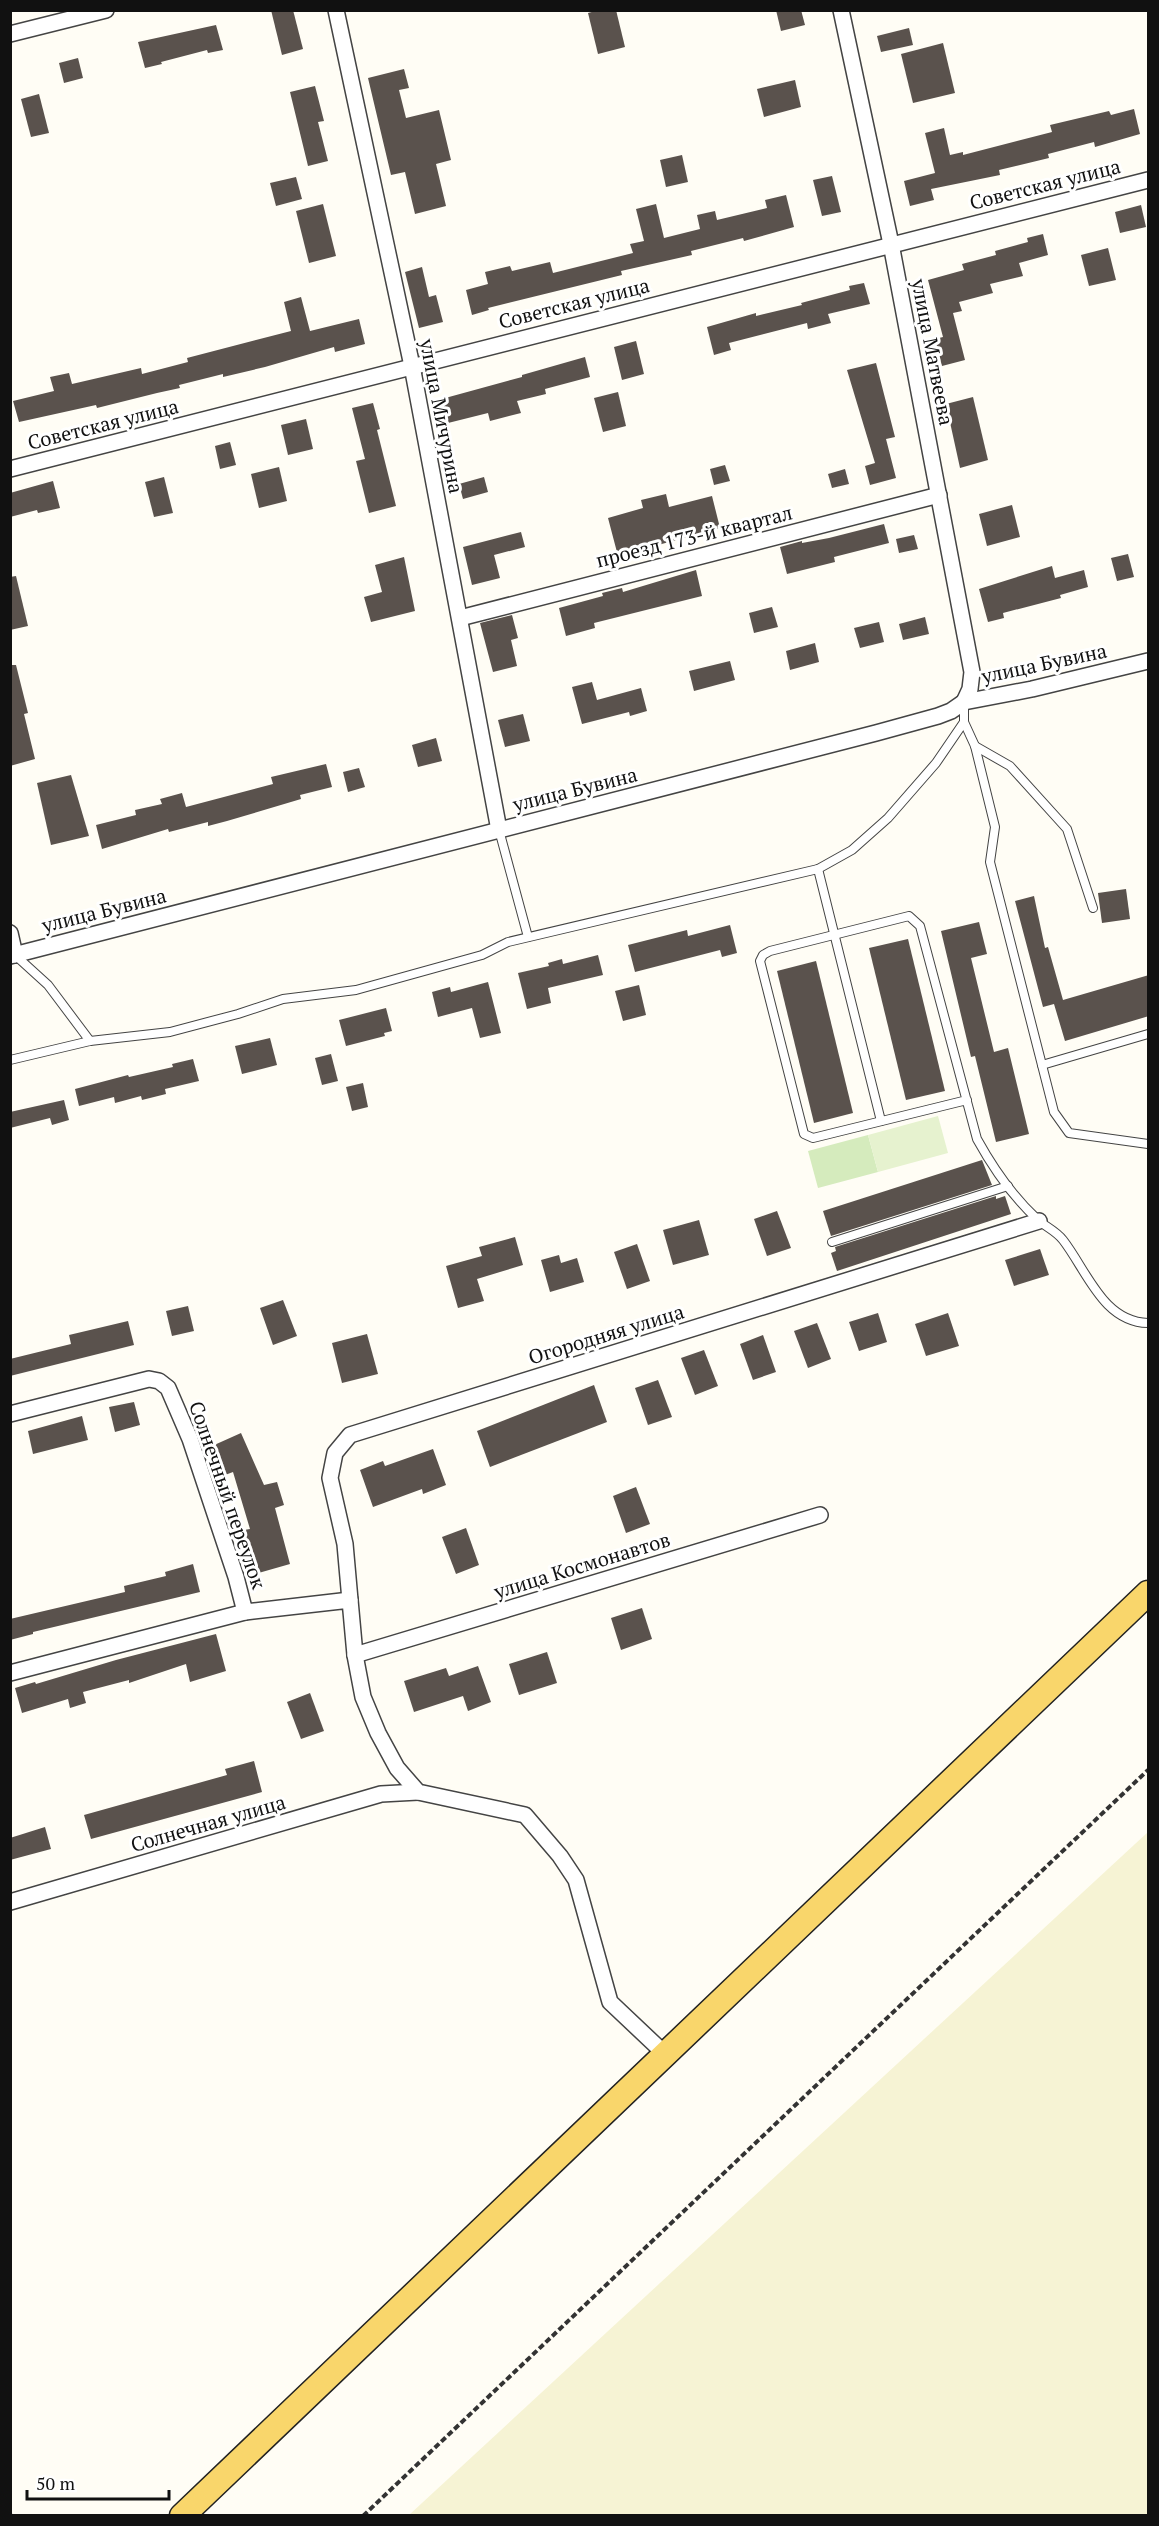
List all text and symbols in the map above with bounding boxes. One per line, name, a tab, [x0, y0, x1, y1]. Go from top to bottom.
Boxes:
street label: Советская улица	[967, 152, 1123, 216]
street label: Советская улица	[496, 271, 652, 335]
street label: улица Матвеева	[905, 275, 960, 428]
street label: улица Мичурина	[414, 336, 470, 496]
street label: Советская улица	[25, 392, 181, 456]
street label: проезд 173-й квартал	[593, 499, 795, 573]
street label: улица Бувина	[978, 637, 1109, 690]
street label: улица Бувина	[509, 761, 640, 818]
street label: улица Бувина	[38, 882, 169, 939]
street label: Огородняя улица	[525, 1298, 687, 1370]
street label: Солнечный переулок	[183, 1398, 273, 1593]
street label: улица Космонавтов	[490, 1525, 673, 1605]
street label: Солнечная улица	[127, 1788, 289, 1858]
scale bar	[27, 2463, 170, 2501]
text: 50 m	[36, 2471, 76, 2495]

